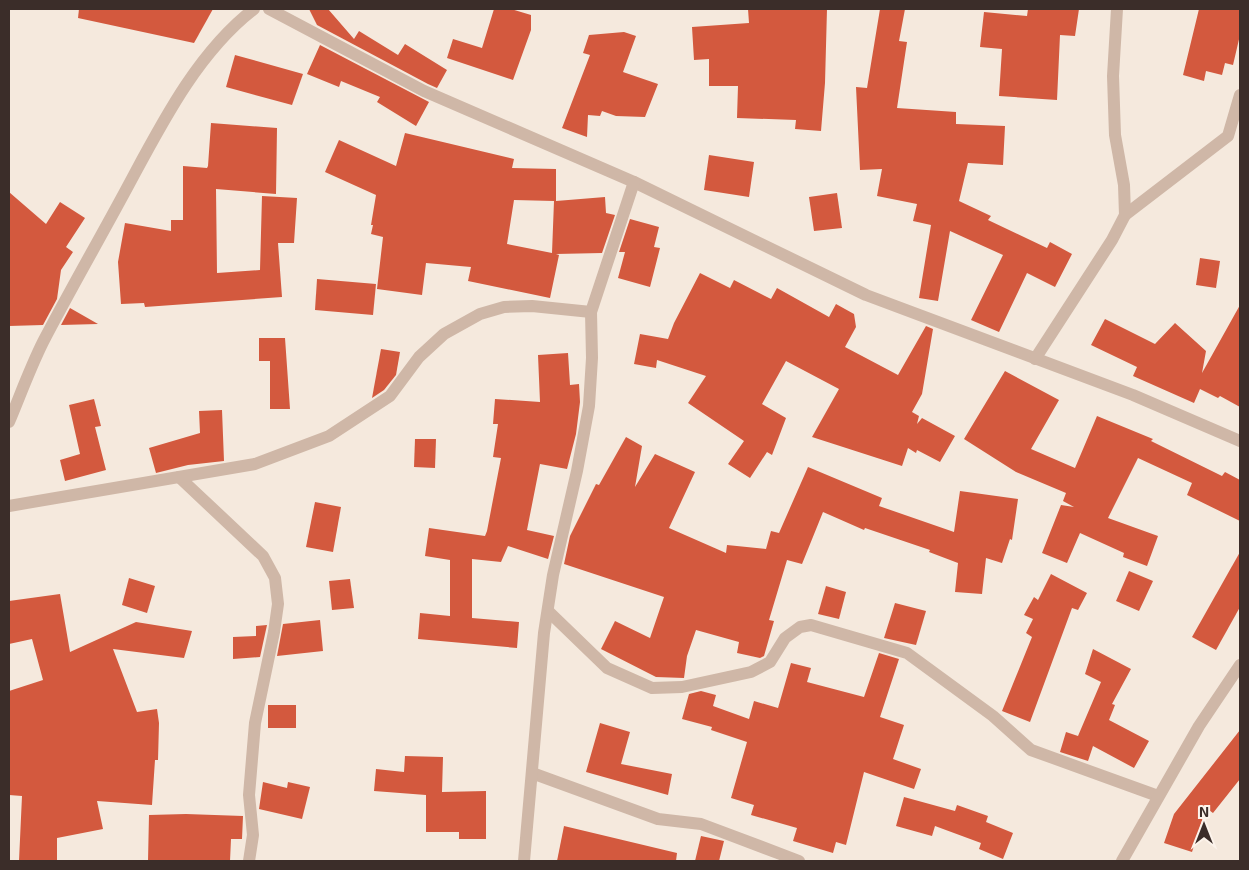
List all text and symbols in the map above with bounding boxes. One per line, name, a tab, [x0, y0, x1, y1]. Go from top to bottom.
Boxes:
north arrow	[1179, 800, 1229, 850]
text: N	[1199, 803, 1209, 820]

